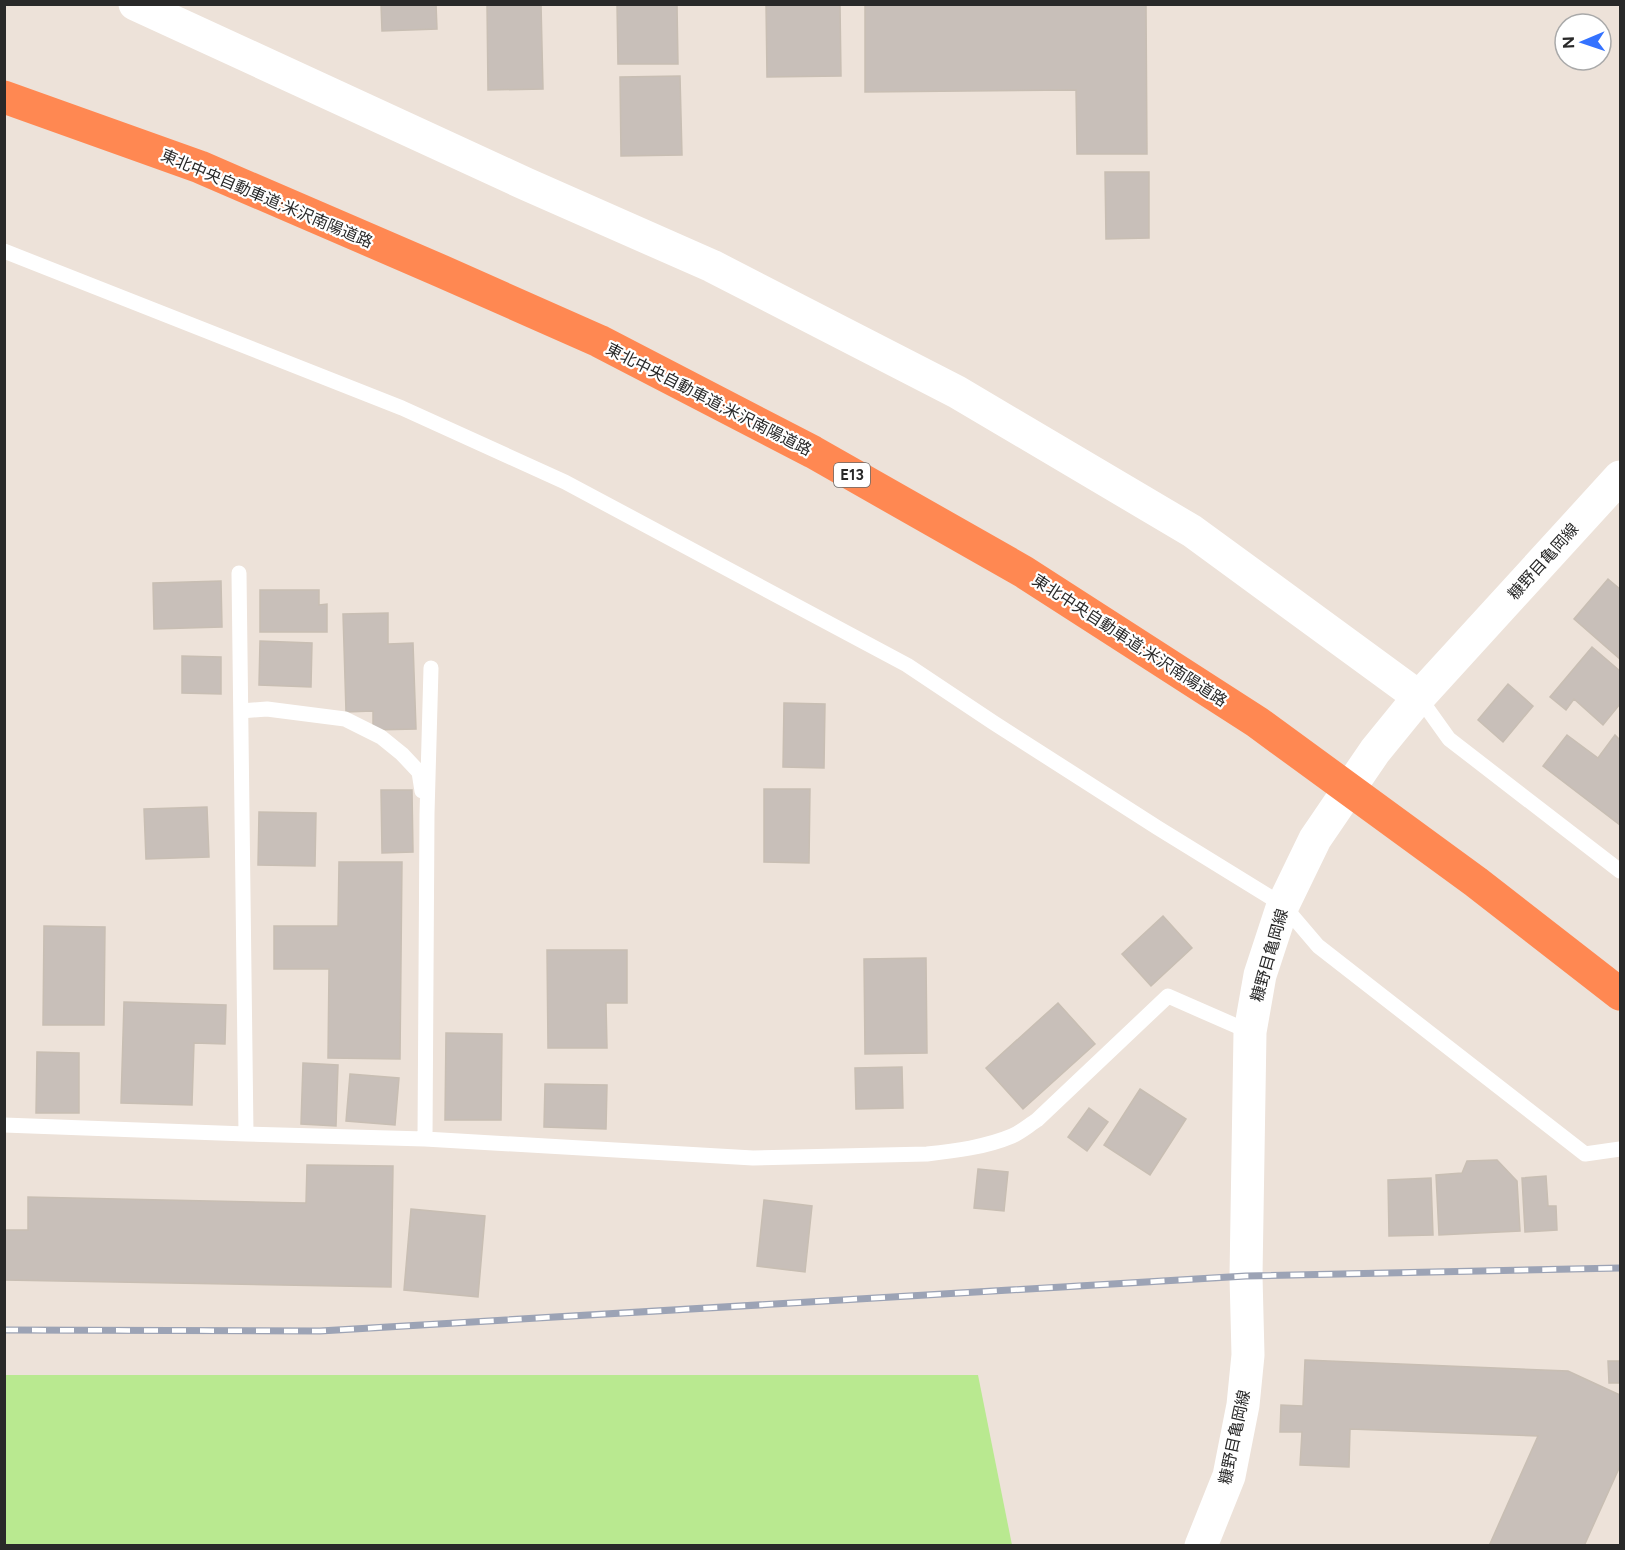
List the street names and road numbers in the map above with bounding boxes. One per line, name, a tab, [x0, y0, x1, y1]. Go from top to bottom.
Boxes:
street label: 東北中央自動車道;米沢南陽道路	[158, 145, 376, 252]
street label: 東北中央自動車道;米沢南陽道路	[603, 339, 815, 460]
road number: E13	[834, 463, 870, 487]
street label: 糠野目亀岡線	[1504, 519, 1583, 603]
street label: 東北中央自動車道;米沢南陽道路	[1029, 570, 1231, 711]
street label: 糠野目亀岡線	[1247, 906, 1292, 1004]
street label: 糠野目亀岡線	[1215, 1388, 1254, 1486]

